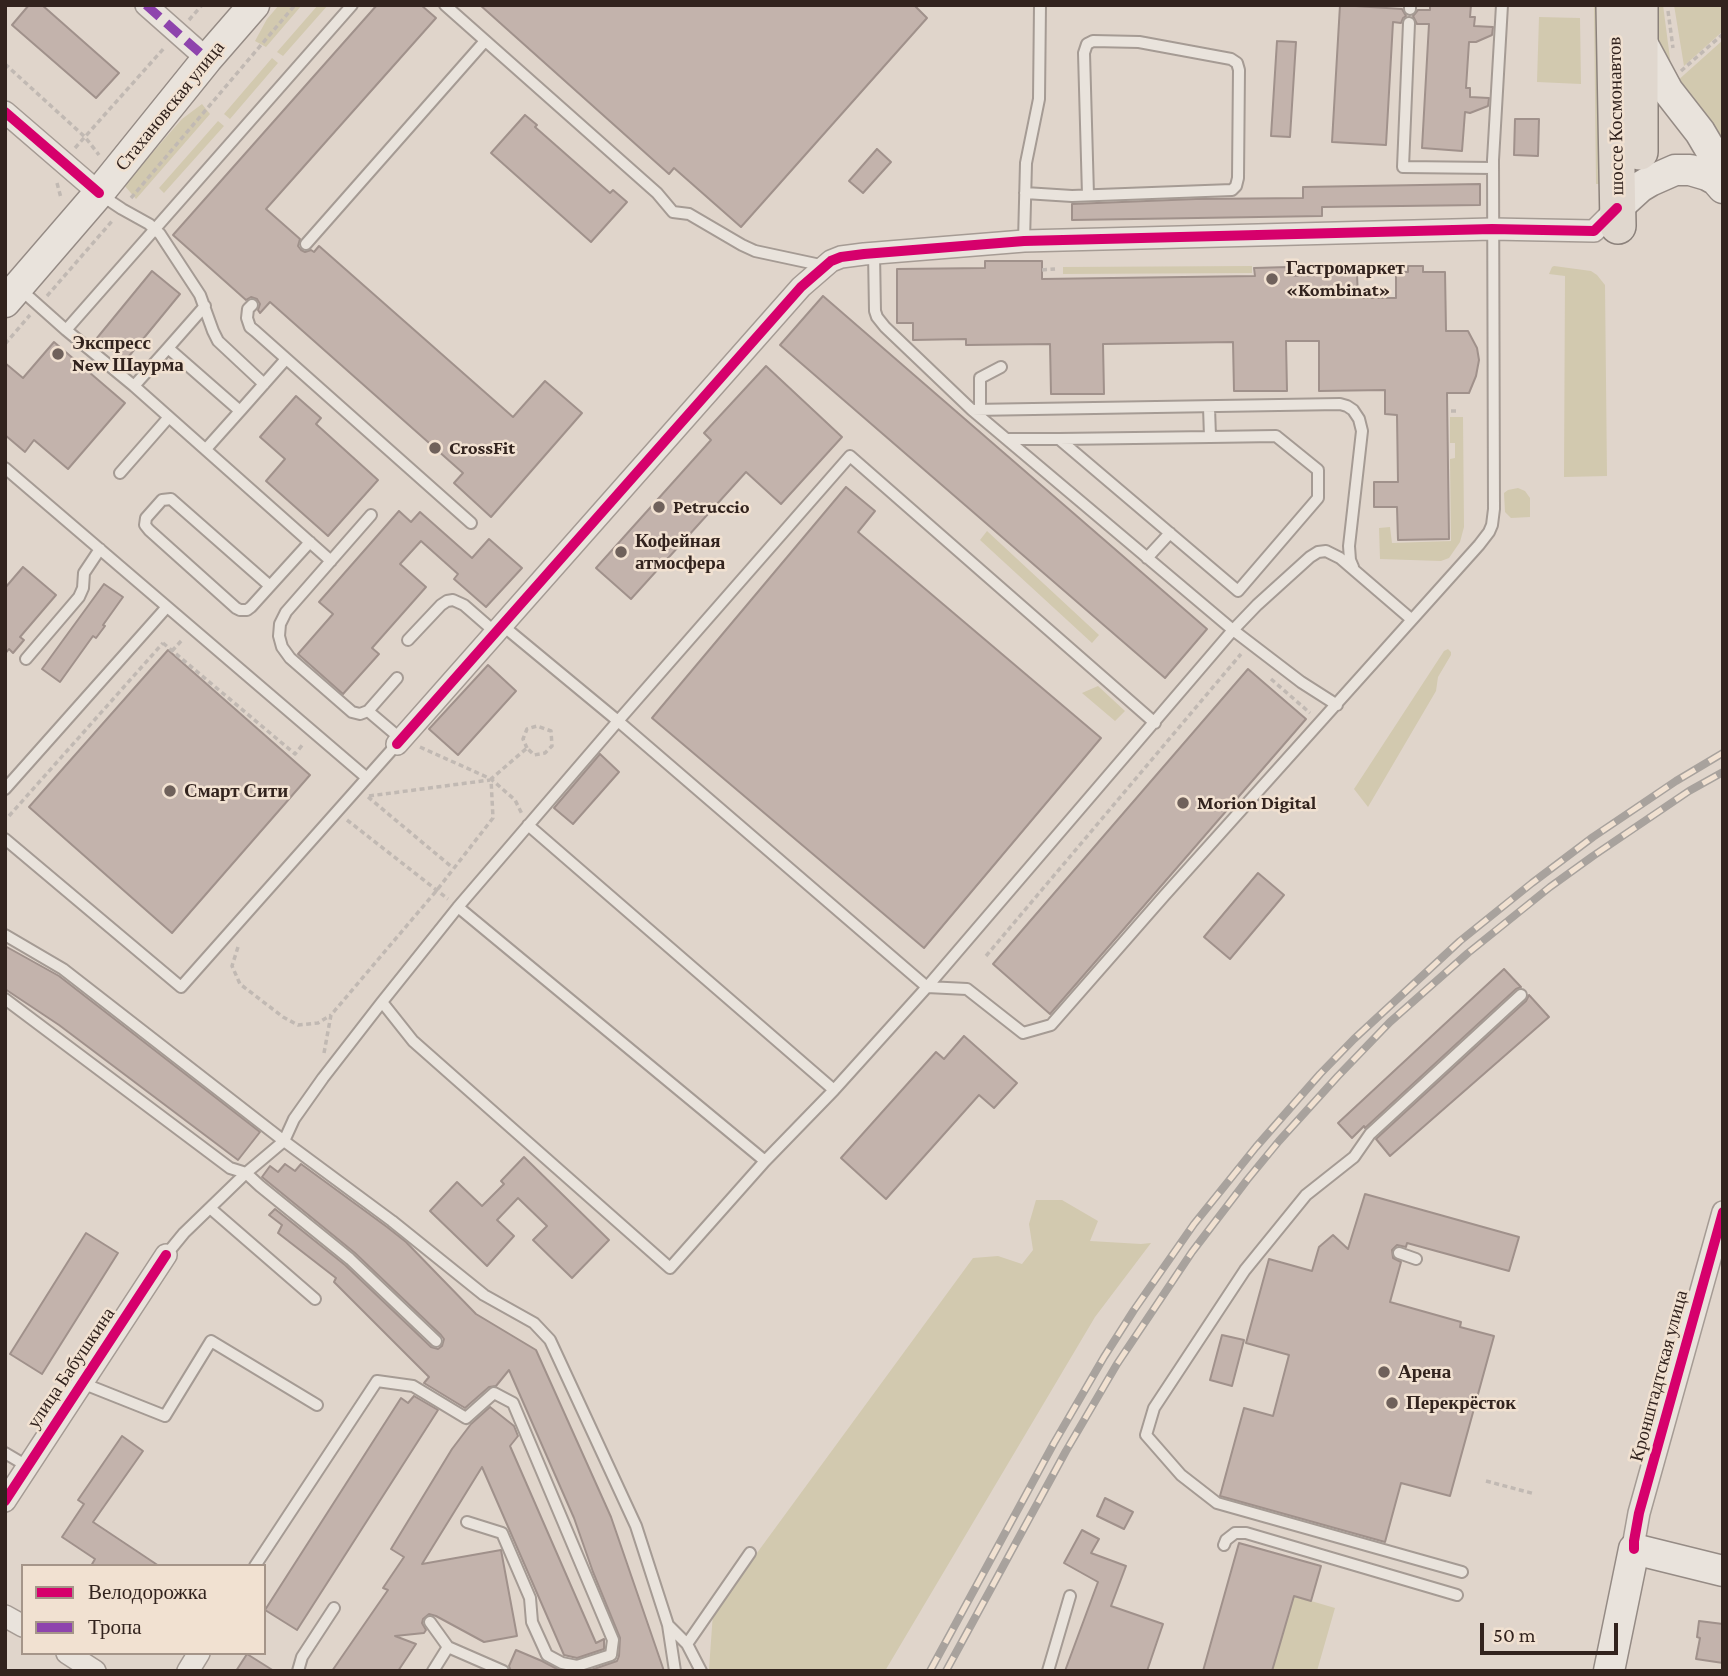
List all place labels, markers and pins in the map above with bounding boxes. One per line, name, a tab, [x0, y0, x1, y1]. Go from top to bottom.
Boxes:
place label: Гастромаркет «Kombinat»	[1286, 257, 1405, 301]
marker: Гастромаркет «Kombinat»	[1264, 271, 1280, 287]
place label: Экспресс New Шаурма	[72, 332, 184, 376]
marker: Экспресс New Шаурма	[50, 346, 66, 362]
place label: CrossFit	[449, 437, 515, 459]
marker: CrossFit	[427, 440, 443, 456]
place label: Petruccio	[673, 496, 750, 518]
marker: Petruccio	[651, 499, 667, 515]
place label: Кофейная атмосфера	[635, 530, 725, 574]
marker: Кофейная атмосфера	[613, 544, 629, 560]
place label: Смарт Сити	[184, 780, 288, 802]
marker: Смарт Сити	[162, 783, 178, 799]
place label: Morion Digital	[1197, 792, 1316, 814]
marker: Morion Digital	[1175, 795, 1191, 811]
place label: Арена	[1398, 1361, 1451, 1383]
marker: Арена	[1376, 1364, 1392, 1380]
place label: Перекрёсток	[1406, 1392, 1516, 1414]
marker: Перекрёсток	[1384, 1395, 1400, 1411]

